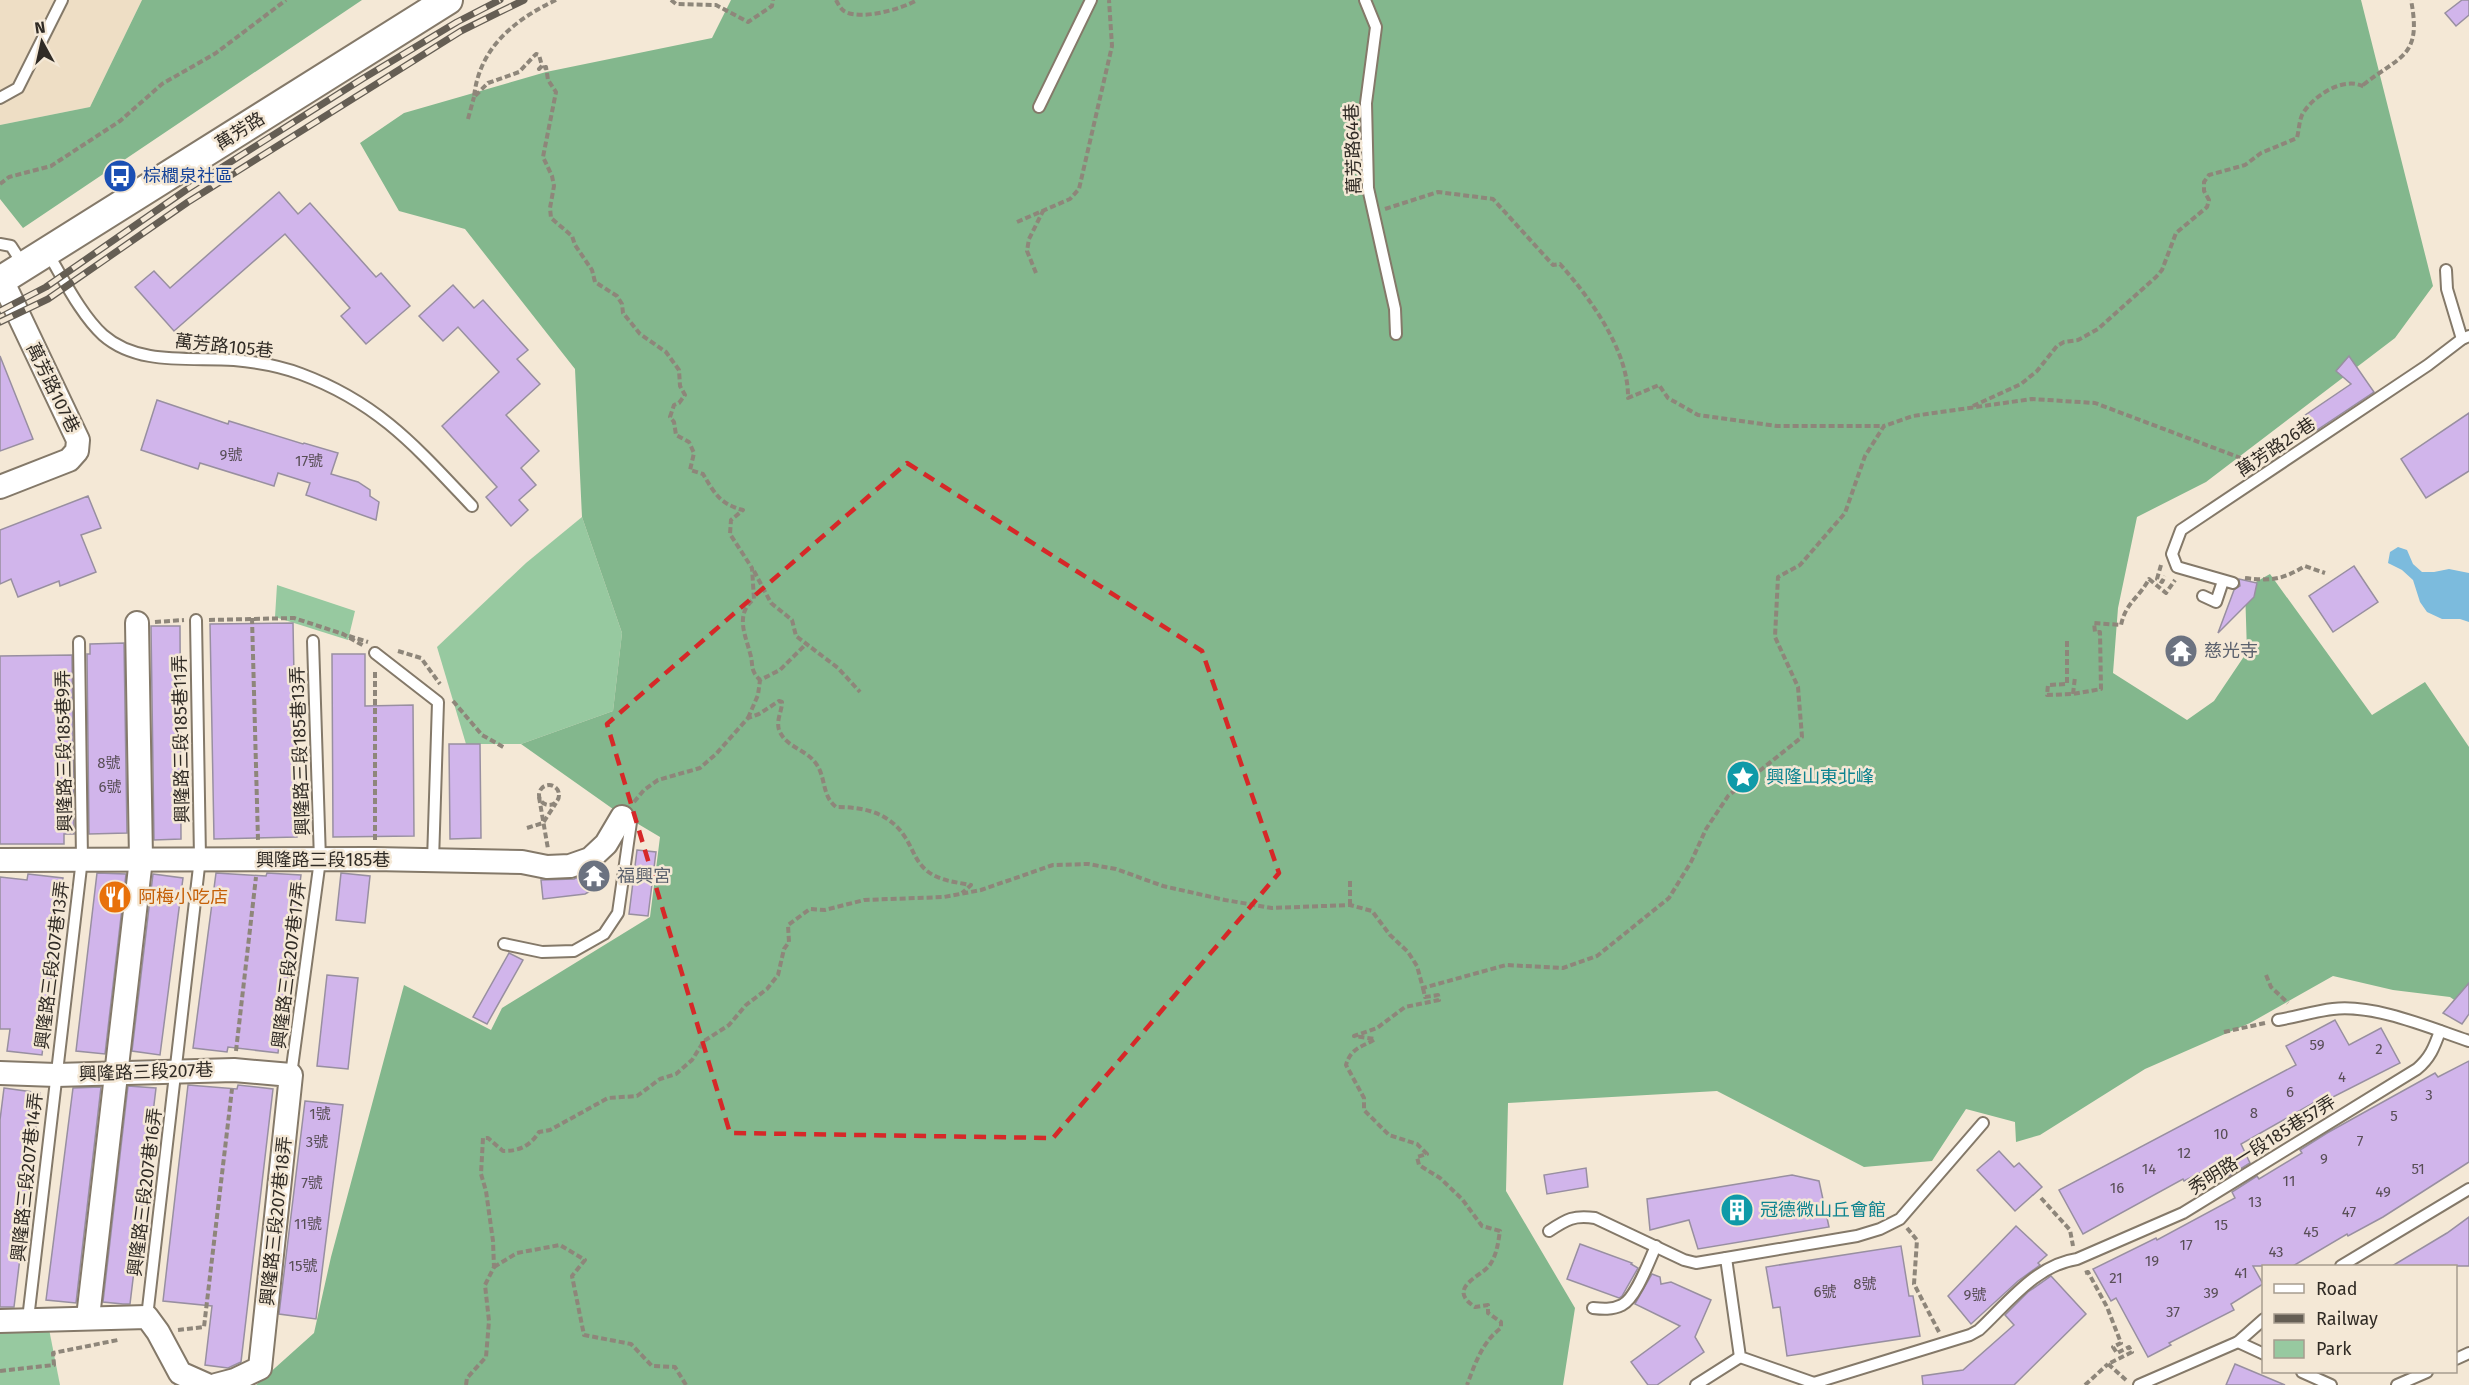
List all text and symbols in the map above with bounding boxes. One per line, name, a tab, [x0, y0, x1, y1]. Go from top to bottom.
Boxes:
north arrow	[12, 12, 72, 72]
text: N	[33, 17, 47, 38]
street label: 萬芳路64巷	[1340, 103, 1366, 195]
street label: 萬芳路	[211, 107, 269, 155]
bus stop icon: 棕櫚泉社區	[102, 158, 138, 194]
place label: 棕櫚泉社區	[143, 165, 233, 187]
street label: 萬芳路105巷	[174, 330, 274, 362]
street label: 萬芳路107巷	[22, 339, 84, 437]
street label: 萬芳路26巷	[2232, 413, 2320, 481]
house number: 9號	[220, 446, 242, 464]
house number: 17號	[295, 452, 323, 470]
temple icon: 慈光寺	[2163, 633, 2199, 669]
place label: 慈光寺	[2204, 640, 2258, 662]
street label: 興隆路三段185巷11弄	[169, 655, 193, 823]
street label: 興隆路三段185巷13弄	[286, 666, 314, 836]
street label: 興隆路三段185巷9弄	[52, 670, 76, 832]
house number: 8號	[97, 754, 121, 772]
place icon: 興隆山東北峰	[1725, 759, 1761, 795]
place label: 興隆山東北峰	[1766, 766, 1874, 788]
house number: 6號	[99, 778, 122, 796]
street label: 興隆路三段185巷	[256, 849, 390, 871]
temple icon: 福興宮	[576, 858, 612, 894]
place label: 福興宮	[617, 865, 671, 887]
restaurant icon: 阿梅小吃店	[97, 879, 133, 915]
street label: 興隆路三段207巷13弄	[31, 880, 73, 1050]
street label: 興隆路三段207巷17弄	[268, 880, 310, 1050]
place label: 阿梅小吃店	[138, 886, 228, 908]
house number: 59	[2309, 1036, 2325, 1054]
house number: 2	[2375, 1040, 2383, 1058]
street label: 興隆路三段207巷	[78, 1059, 214, 1085]
house number: 4	[2338, 1068, 2346, 1086]
house number: 6	[2286, 1083, 2294, 1101]
house number: 3	[2425, 1086, 2433, 1104]
street label: 興隆路三段207巷14弄	[7, 1091, 47, 1263]
street label: 秀明路一段185巷57弄	[2184, 1091, 2340, 1199]
house number: 8	[2250, 1104, 2258, 1122]
house number: 1號	[309, 1105, 331, 1123]
street label: 興隆路三段207巷16弄	[124, 1106, 166, 1278]
house number: 5	[2390, 1107, 2398, 1125]
house number: 10	[2214, 1125, 2228, 1143]
house number: 7	[2357, 1132, 2364, 1150]
house number: 3號	[306, 1133, 328, 1151]
street label: 興隆路三段207巷18弄	[256, 1135, 296, 1307]
house number: 12	[2177, 1144, 2191, 1162]
house number: 9	[2320, 1150, 2328, 1168]
house number: 14	[2142, 1160, 2156, 1178]
house number: 51	[2411, 1160, 2425, 1178]
house number: 11	[2283, 1172, 2295, 1190]
house number: 7號	[301, 1174, 323, 1192]
house number: 16	[2110, 1179, 2124, 1197]
house number: 49	[2375, 1183, 2391, 1201]
building icon: 冠德微山丘會館	[1719, 1192, 1755, 1228]
house number: 13	[2248, 1193, 2262, 1211]
place label: 冠德微山丘會館	[1760, 1199, 1886, 1221]
house number: 47	[2342, 1203, 2356, 1221]
house number: 11號	[294, 1215, 322, 1233]
house number: 15	[2214, 1216, 2228, 1234]
house number: 45	[2303, 1223, 2319, 1241]
house number: 17	[2179, 1236, 2193, 1254]
house number: 43	[2268, 1243, 2284, 1261]
house number: 19	[2145, 1252, 2159, 1270]
house number: 15號	[288, 1257, 318, 1275]
house number: 41	[2234, 1264, 2248, 1282]
legend	[2262, 1265, 2457, 1373]
house number: 21	[2109, 1269, 2123, 1287]
house number: 8號	[1853, 1275, 1877, 1293]
text: Road	[2316, 1278, 2358, 1300]
house number: 6號	[1814, 1283, 1837, 1301]
house number: 39	[2203, 1284, 2219, 1302]
house number: 9號	[1964, 1286, 1986, 1304]
house number: 37	[2166, 1303, 2180, 1321]
text: Railway	[2316, 1308, 2378, 1330]
text: Park	[2316, 1338, 2352, 1360]

